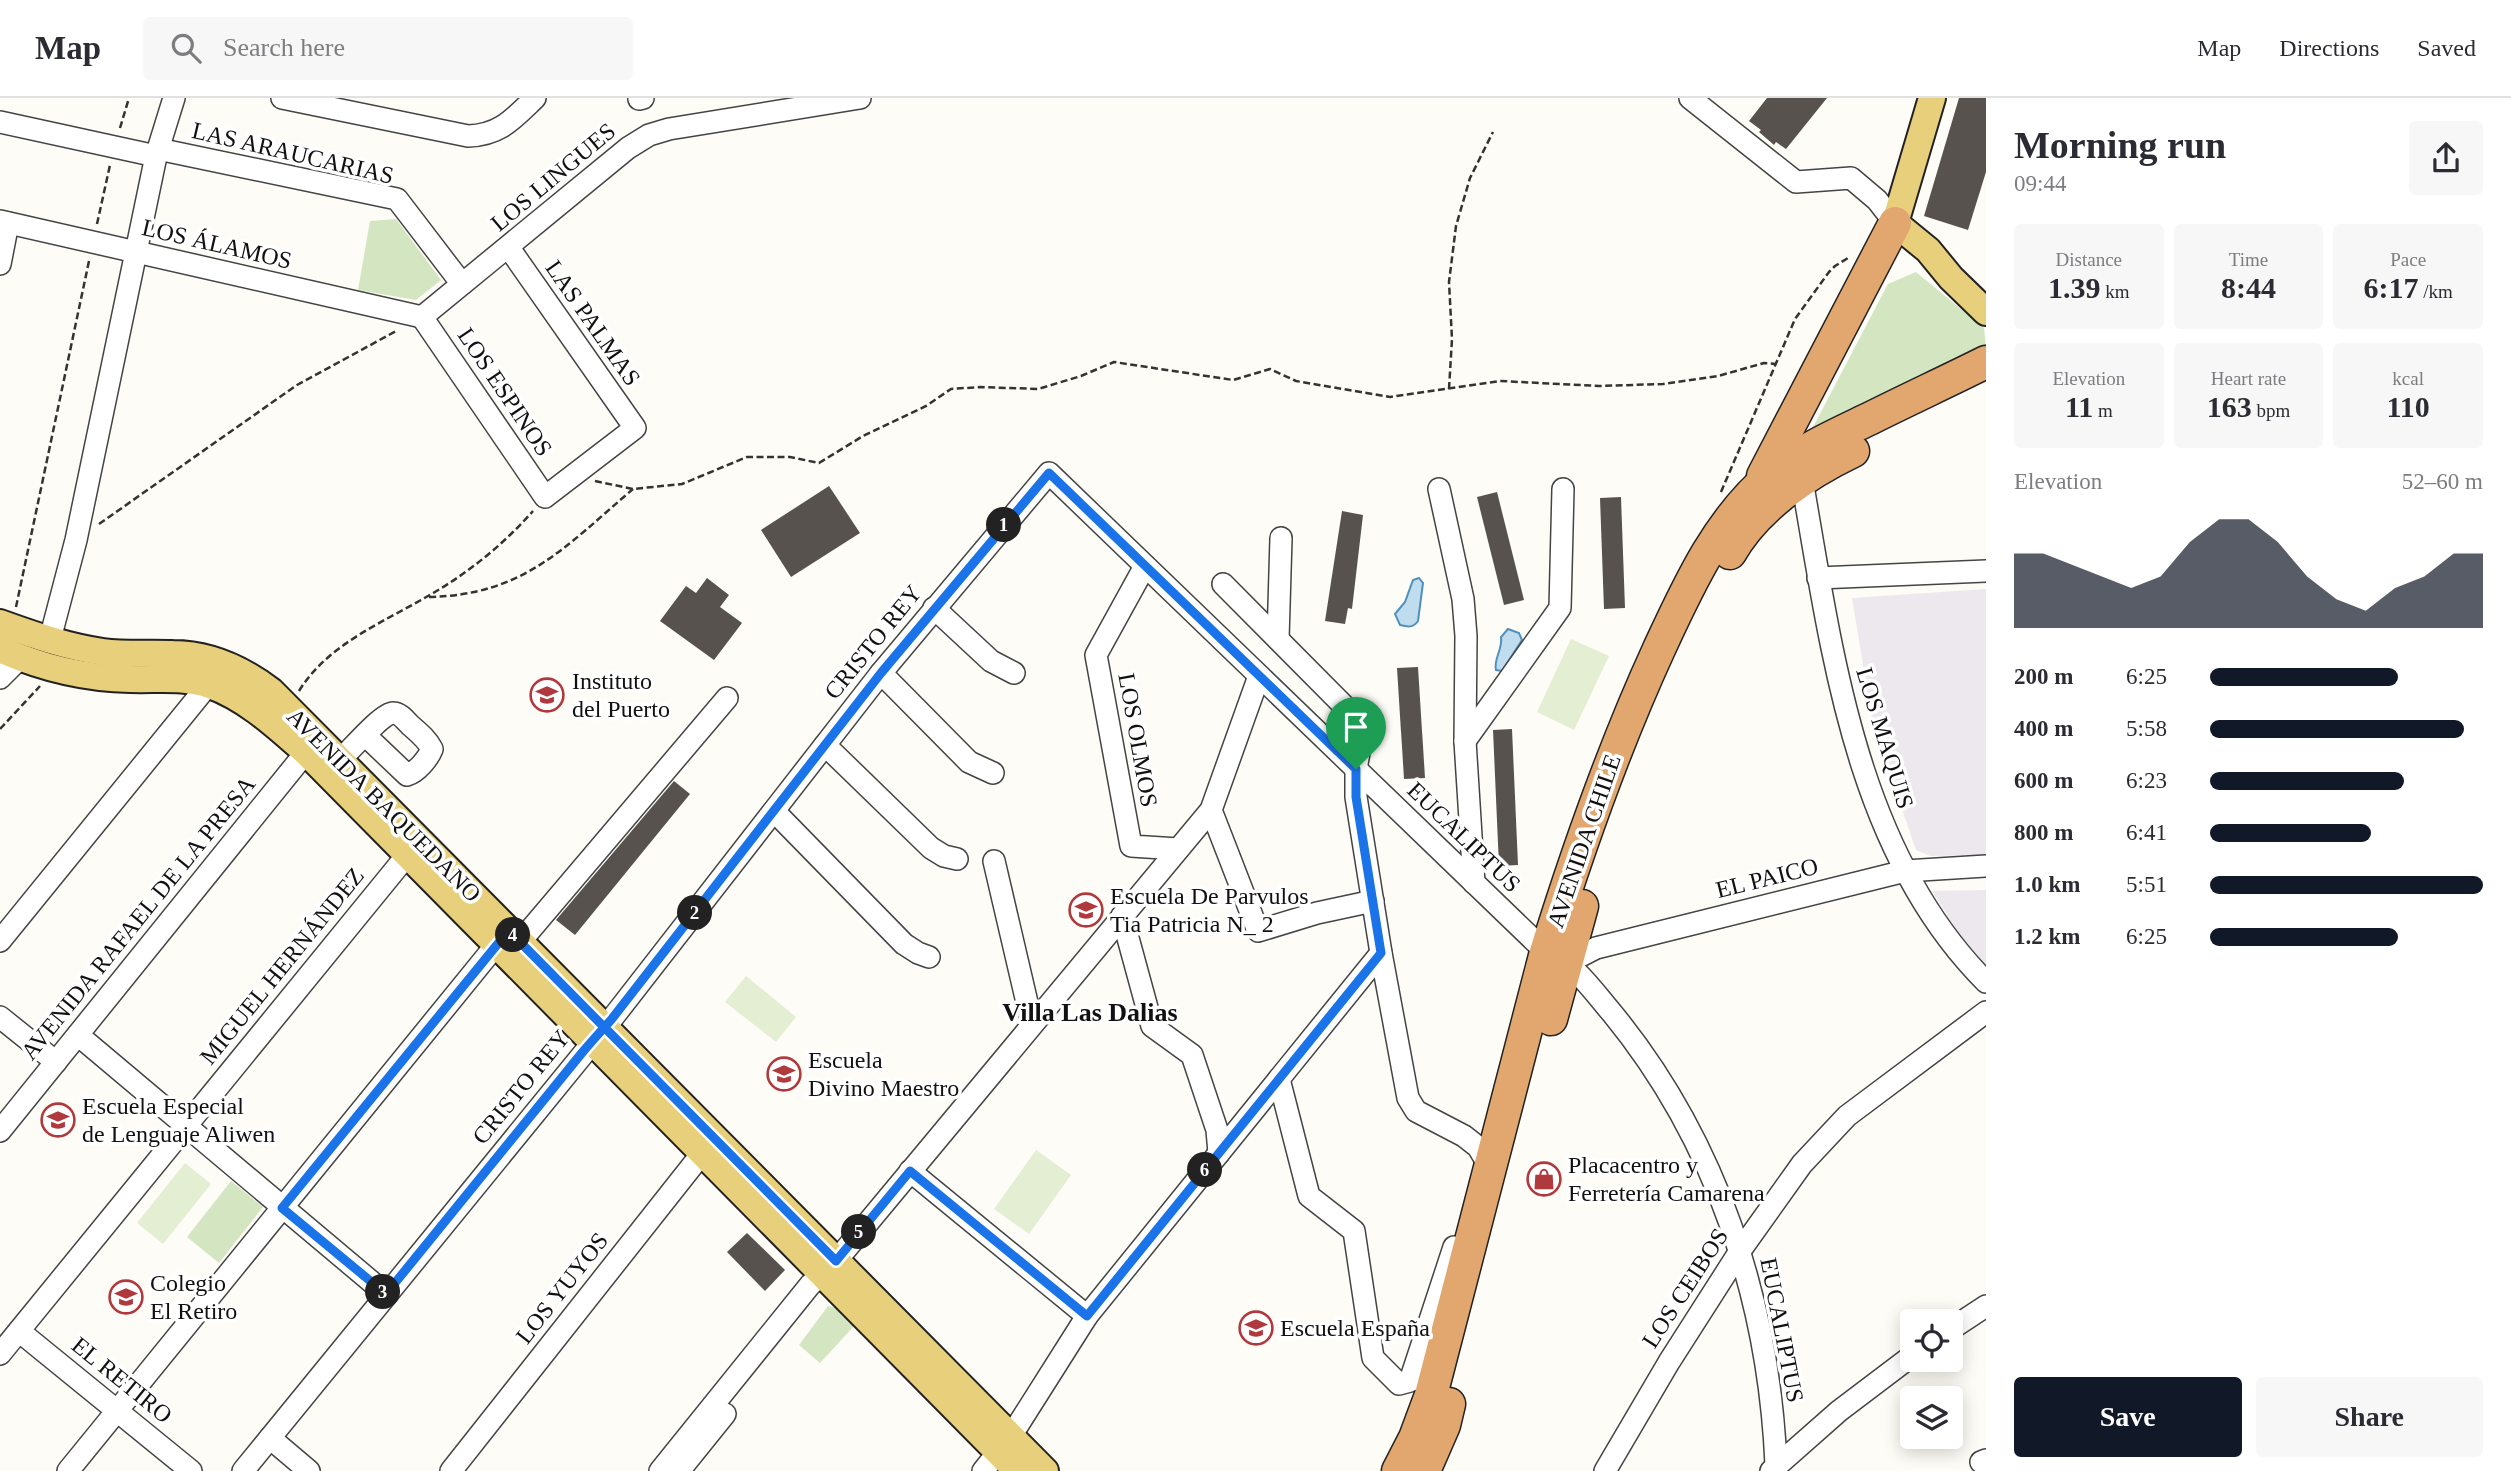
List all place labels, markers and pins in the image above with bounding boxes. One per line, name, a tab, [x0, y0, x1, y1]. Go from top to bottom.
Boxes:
pin: 1	[986, 508, 1021, 542]
place label: Instituto del Puerto	[572, 668, 670, 722]
school or university icon: Instituto del Puerto	[528, 676, 566, 714]
pin	[1326, 697, 1386, 769]
place label: Escuela De Parvulos Tia Patricia N_ 2	[1110, 883, 1309, 937]
school or university icon: Escuela De Parvulos Tia Patricia N_ 2	[1067, 891, 1105, 929]
pin: 2	[678, 896, 712, 930]
pin: 4	[496, 918, 530, 952]
place label: Escuela Divino Maestro	[808, 1047, 959, 1101]
school or university icon: Escuela Divino Maestro	[765, 1055, 803, 1093]
place label: Escuela Especial de Lenguaje Aliwen	[82, 1093, 275, 1147]
school or university icon: Escuela Especial de Lenguaje Aliwen	[39, 1101, 77, 1139]
pin: 6	[1188, 1152, 1222, 1188]
place label: Placacentro y Ferretería Camarena	[1568, 1152, 1765, 1206]
shop icon: Placacentro y Ferretería Camarena	[1525, 1160, 1563, 1198]
pin: 5	[842, 1214, 876, 1250]
place label: Colegio El Retiro	[150, 1270, 237, 1324]
pin: 3	[366, 1274, 400, 1310]
school or university icon: Colegio El Retiro	[107, 1278, 145, 1316]
school or university icon: Escuela España	[1237, 1309, 1275, 1347]
place label: Escuela España	[1280, 1315, 1430, 1341]

